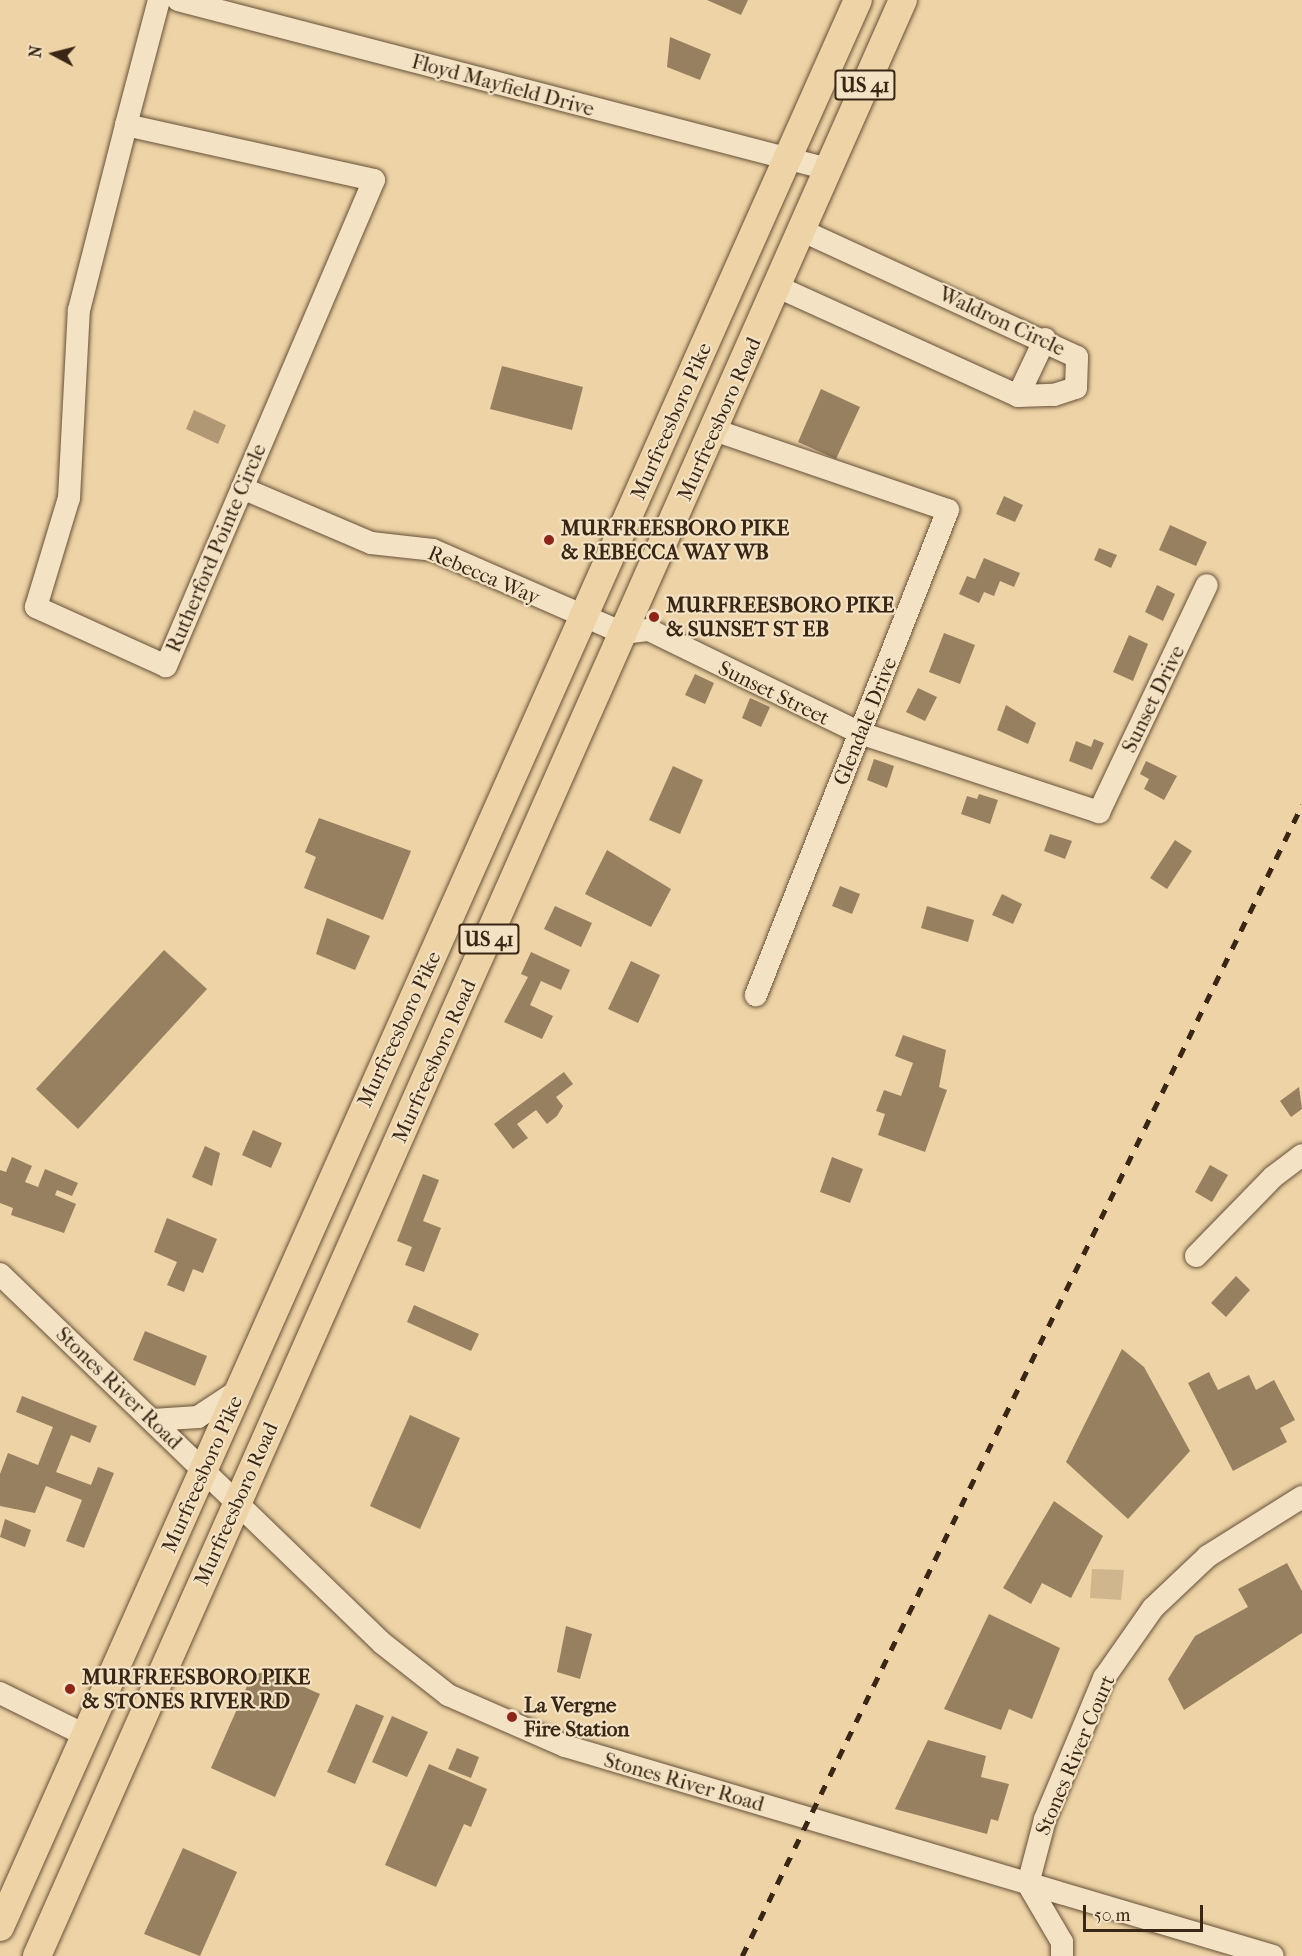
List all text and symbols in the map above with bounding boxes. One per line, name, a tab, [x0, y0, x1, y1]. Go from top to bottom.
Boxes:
north arrow	[24, 24, 84, 84]
text: N	[25, 45, 46, 59]
street label: Floyd Mayfield Drive	[409, 48, 597, 122]
road number: US 41	[834, 68, 896, 102]
street label: Waldron Circle	[935, 281, 1069, 361]
street label: Murfreesboro Road	[672, 333, 766, 505]
street label: Murfreesboro Pike	[625, 339, 717, 503]
street label: Rutherford Pointe Circle	[161, 440, 271, 656]
place label: MURFREESBORO PIKE & REBECCA WAY WB	[561, 515, 789, 565]
marker: MURFREESBORO PIKE & REBECCA WAY WB	[542, 533, 556, 547]
street label: Rebecca Way	[424, 540, 544, 610]
place label: MURFREESBORO PIKE & SUNSET ST EB	[666, 592, 894, 642]
marker: MURFREESBORO PIKE & SUNSET ST EB	[647, 610, 661, 624]
street label: Sunset Drive	[1116, 641, 1190, 757]
street label: Glendale Drive	[828, 653, 902, 789]
street label: Sunset Street	[714, 655, 834, 731]
road number: US 41	[458, 922, 520, 956]
street label: Murfreesboro Pike	[352, 947, 446, 1111]
street label: Murfreesboro Road	[387, 975, 481, 1147]
street label: Stones River Road	[51, 1322, 187, 1454]
street label: Murfreesboro Pike	[156, 1392, 248, 1556]
street label: Murfreesboro Road	[189, 1418, 283, 1590]
place label: MURFREESBORO PIKE & STONES RIVER RD	[82, 1664, 310, 1714]
street label: Stones River Court	[1030, 1671, 1120, 1839]
marker: MURFREESBORO PIKE & STONES RIVER RD	[63, 1682, 77, 1696]
place label: La Vergne Fire Station	[524, 1692, 629, 1742]
marker: La Vergne Fire Station	[505, 1710, 519, 1724]
street label: Stones River Road	[601, 1747, 767, 1817]
scale bar	[1086, 1893, 1206, 1931]
text: 50 m	[1094, 1905, 1130, 1926]

